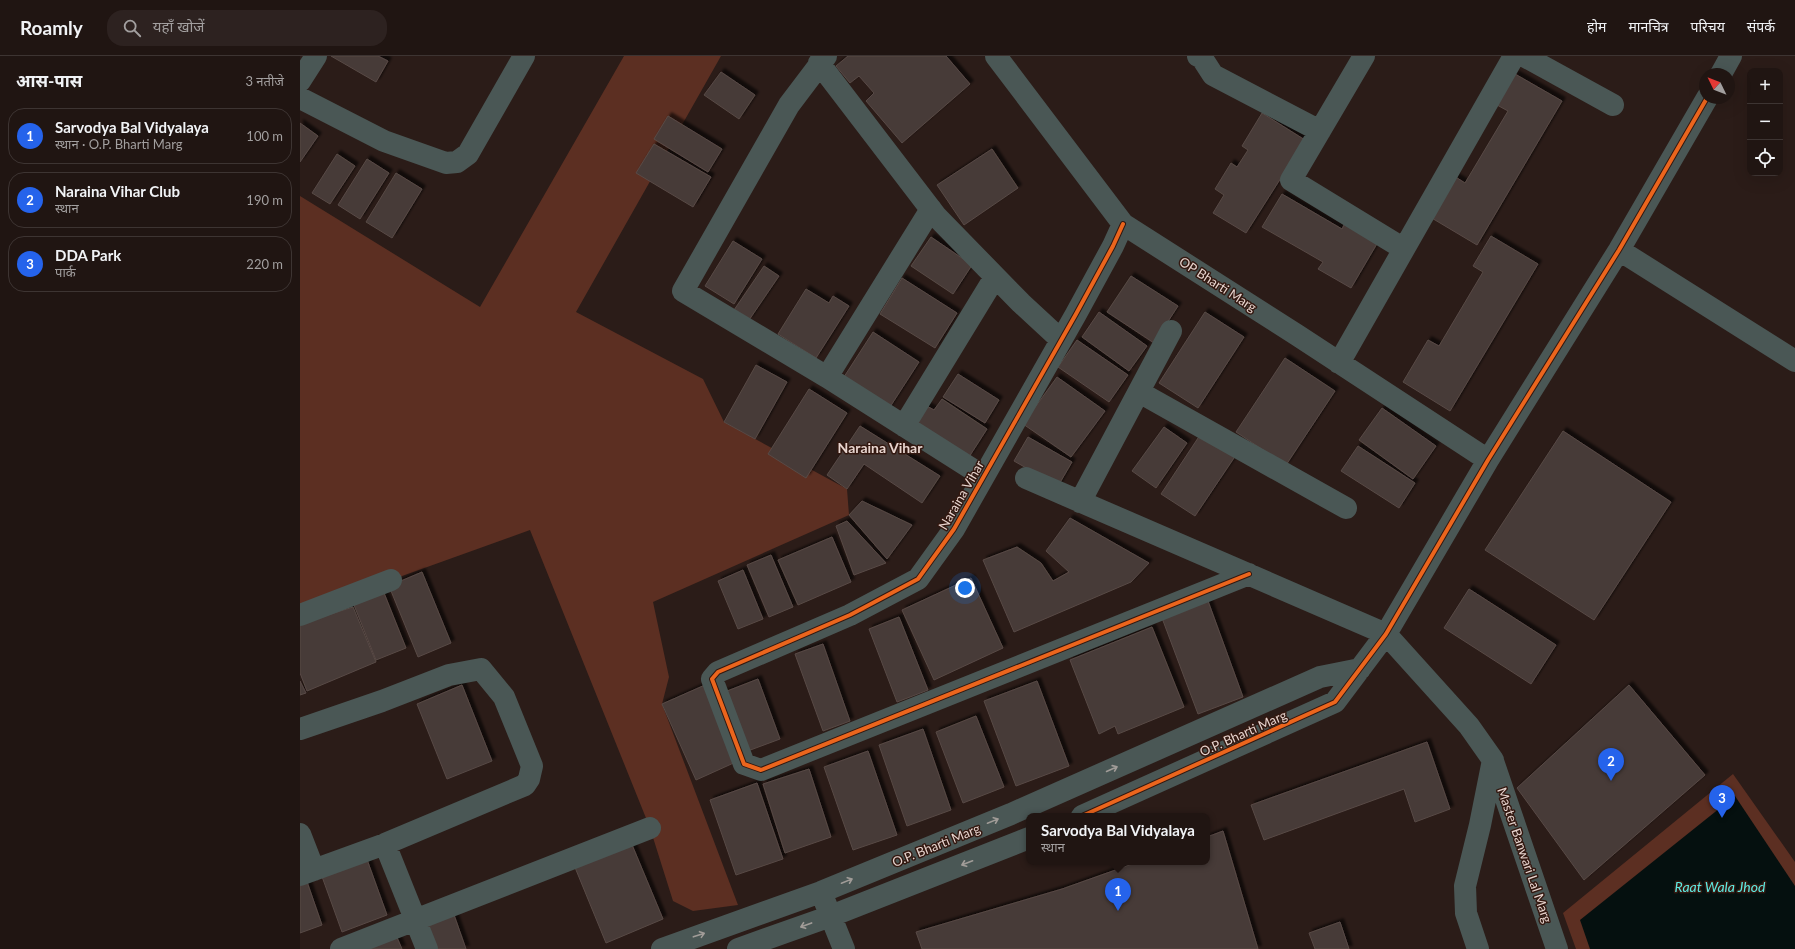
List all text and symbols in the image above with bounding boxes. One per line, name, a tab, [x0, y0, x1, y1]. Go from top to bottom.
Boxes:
search box	[107, 10, 387, 46]
text: Roamly	[20, 16, 83, 39]
icon: search	[121, 17, 143, 39]
text: यहाँ खोजें	[153, 17, 204, 35]
text: होम	[1587, 18, 1606, 35]
text: मानचित्र	[1628, 18, 1669, 35]
text: परिचय	[1691, 18, 1725, 35]
text: संपर्क	[1747, 18, 1775, 35]
north arrow	[1699, 68, 1735, 104]
map controls	[1747, 68, 1783, 176]
button: +	[1747, 68, 1783, 104]
text: आस-पास	[16, 70, 82, 91]
text: 3 नतीजे	[245, 73, 284, 89]
button: −	[1747, 104, 1783, 140]
text: Sarvodya Bal Vidyalaya	[55, 118, 209, 136]
text: 1	[26, 128, 34, 144]
text: 100 m	[246, 128, 283, 144]
text: स्थान · O.P. Bharti Marg	[55, 136, 183, 152]
button: locate	[1747, 140, 1783, 176]
text: Naraina Vihar Club	[55, 182, 180, 200]
text: 2	[26, 192, 34, 208]
text: 190 m	[246, 192, 283, 208]
text: स्थान	[55, 200, 79, 216]
text: DDA Park	[55, 246, 121, 264]
street label: OP Bharti Marg	[1176, 253, 1260, 315]
text: 3	[26, 256, 34, 272]
text: 220 m	[246, 256, 283, 272]
text: पार्क	[55, 264, 76, 280]
district label: Naraina Vihar	[838, 439, 923, 456]
street label: Naraina Vihar	[935, 457, 987, 532]
your location	[955, 578, 975, 598]
street label: O.P. Bharti Marg	[1197, 707, 1289, 759]
pin: 2	[1598, 748, 1624, 781]
one-way arrow	[1106, 765, 1118, 772]
street label: Master Banwari Lal Marg	[1494, 785, 1556, 925]
pin: 3	[1709, 785, 1735, 818]
popup	[1026, 813, 1210, 865]
one-way arrow	[987, 817, 999, 824]
street label: O.P. Bharti Marg	[890, 820, 983, 870]
text: Sarvodya Bal Vidyalaya	[1041, 821, 1195, 839]
text: स्थान	[1041, 839, 1065, 855]
one-way arrow	[961, 859, 973, 867]
one-way arrow	[841, 877, 853, 885]
pin: 1	[1105, 878, 1131, 911]
water label: Raat Wala Jhod	[1675, 878, 1766, 895]
one-way arrow	[801, 921, 813, 929]
one-way arrow	[693, 931, 705, 939]

